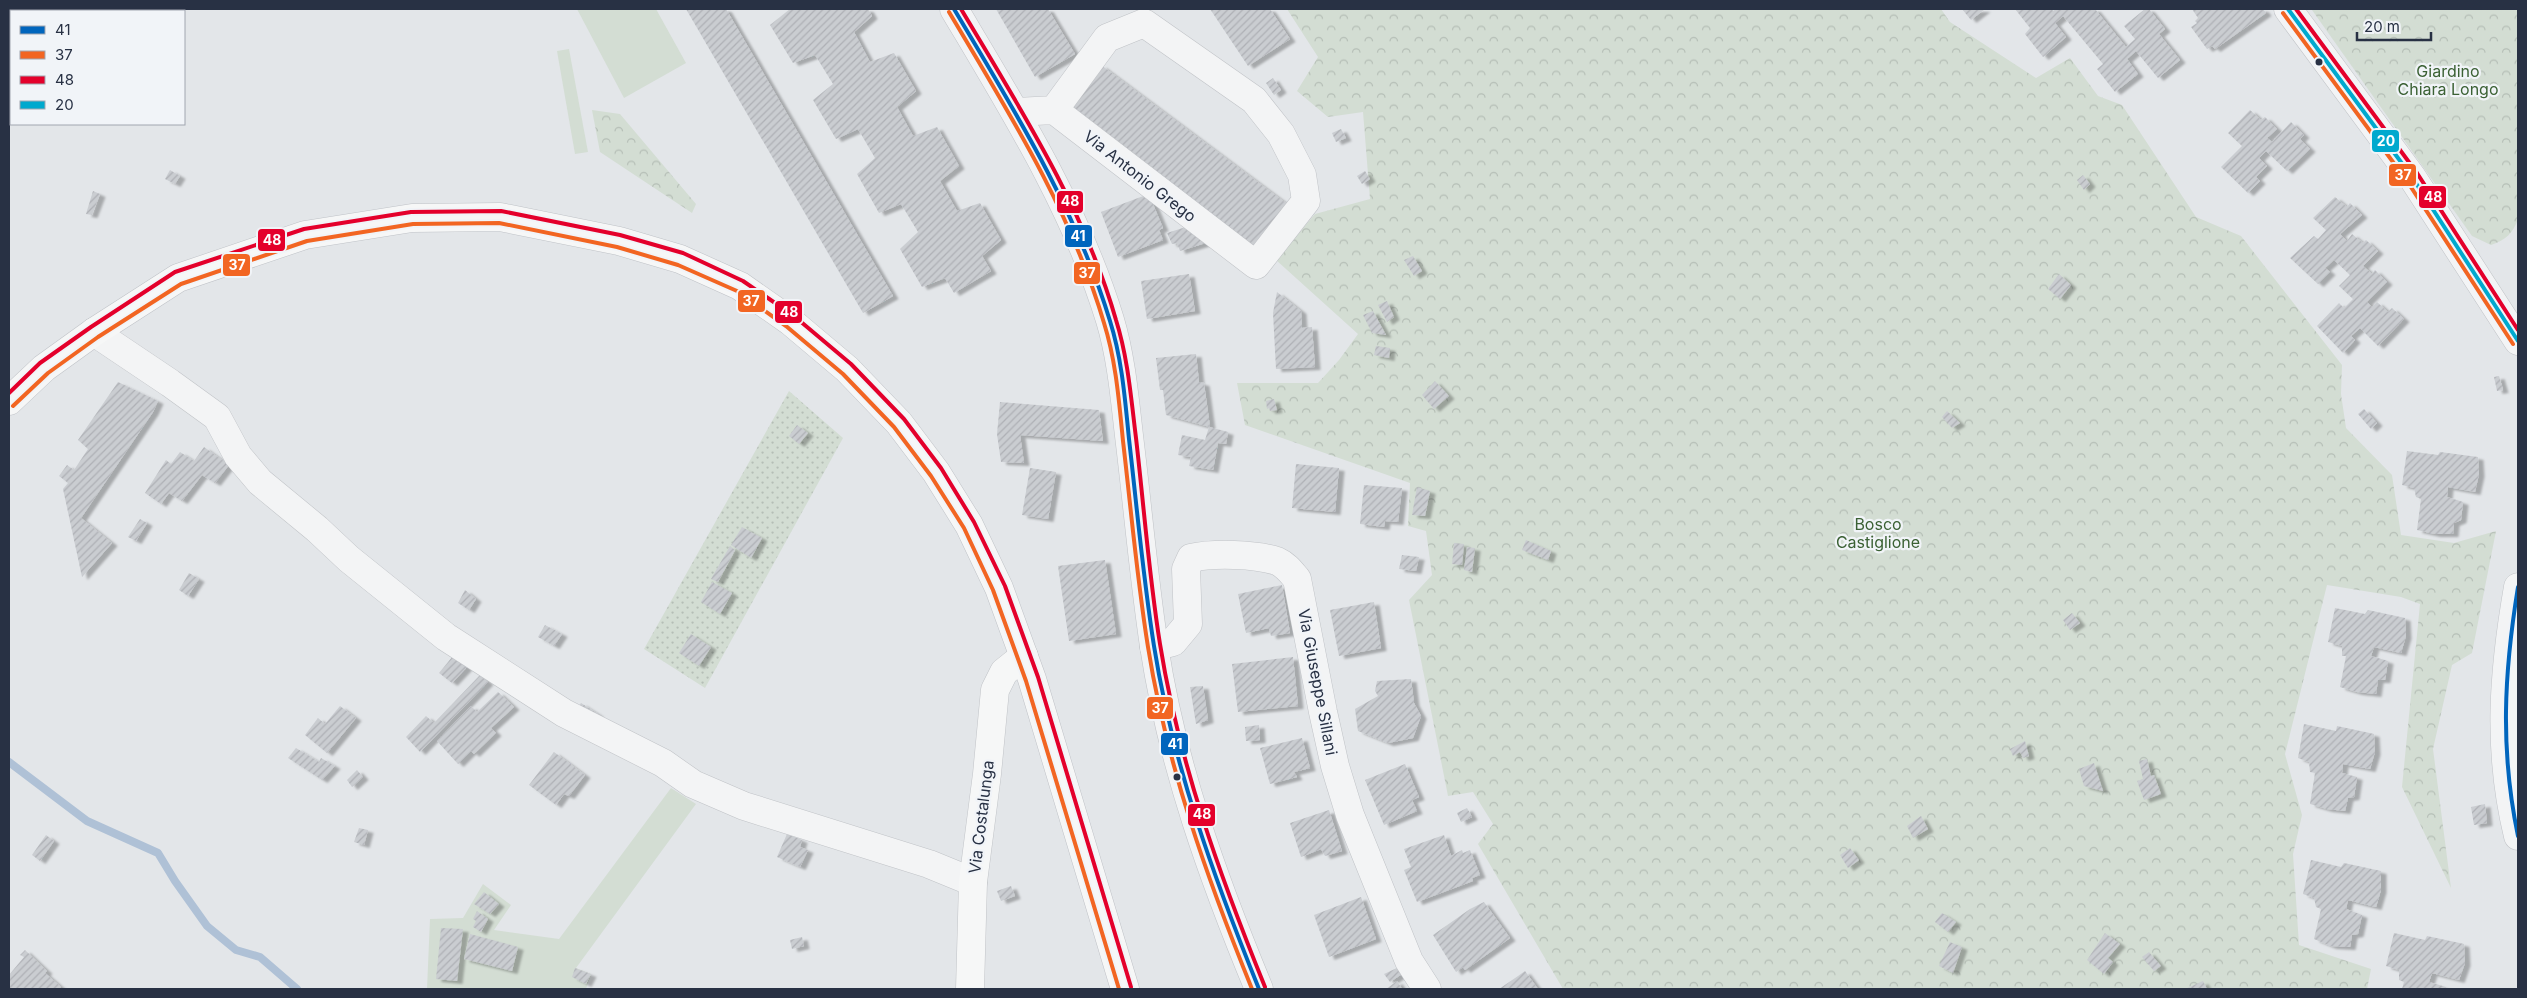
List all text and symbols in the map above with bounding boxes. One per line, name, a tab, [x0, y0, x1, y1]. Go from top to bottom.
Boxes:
legend	[10, 10, 185, 125]
scale bar	[2357, 10, 2431, 42]
text: 20 m	[2364, 17, 2400, 36]
text: 41	[55, 20, 71, 39]
text: 37	[55, 45, 73, 64]
unlabelled marker	[2314, 57, 2324, 67]
park label: Giardino Chiara Longo	[2397, 61, 2499, 99]
text: 48	[55, 70, 74, 89]
text: 20	[55, 95, 74, 114]
street label: Via Antonio Grego	[1080, 126, 1200, 226]
line badge: 20	[2371, 129, 2400, 153]
text: 20	[2377, 132, 2395, 149]
line badge: 37	[2388, 163, 2417, 187]
text: 37	[2394, 166, 2412, 183]
line badge: 48	[2418, 185, 2447, 209]
text: 48	[2424, 188, 2442, 205]
line badge: 48	[1056, 190, 1084, 214]
text: 48	[1061, 192, 1079, 209]
line badge: 41	[1064, 224, 1093, 248]
text: 41	[1071, 227, 1085, 244]
line badge: 48	[257, 228, 286, 252]
text: 48	[263, 231, 281, 248]
line badge: 37	[222, 253, 251, 277]
text: 37	[228, 256, 246, 273]
line badge: 37	[1073, 261, 1101, 285]
text: 37	[1078, 264, 1096, 281]
line badge: 37	[737, 289, 766, 313]
text: 37	[742, 292, 760, 309]
line badge: 48	[774, 300, 803, 324]
text: 48	[780, 303, 798, 320]
park label: Bosco Castiglione	[1836, 514, 1920, 552]
street label: Via Giuseppe Sillani	[1294, 607, 1342, 757]
line badge: 37	[1146, 696, 1174, 720]
text: 37	[1151, 699, 1169, 716]
line badge: 41	[1160, 732, 1189, 756]
text: 41	[1168, 735, 1182, 752]
street label: Via Costalunga	[964, 759, 998, 875]
unlabelled marker	[1172, 772, 1182, 782]
line badge: 48	[1187, 803, 1216, 827]
text: 48	[1193, 805, 1211, 822]

